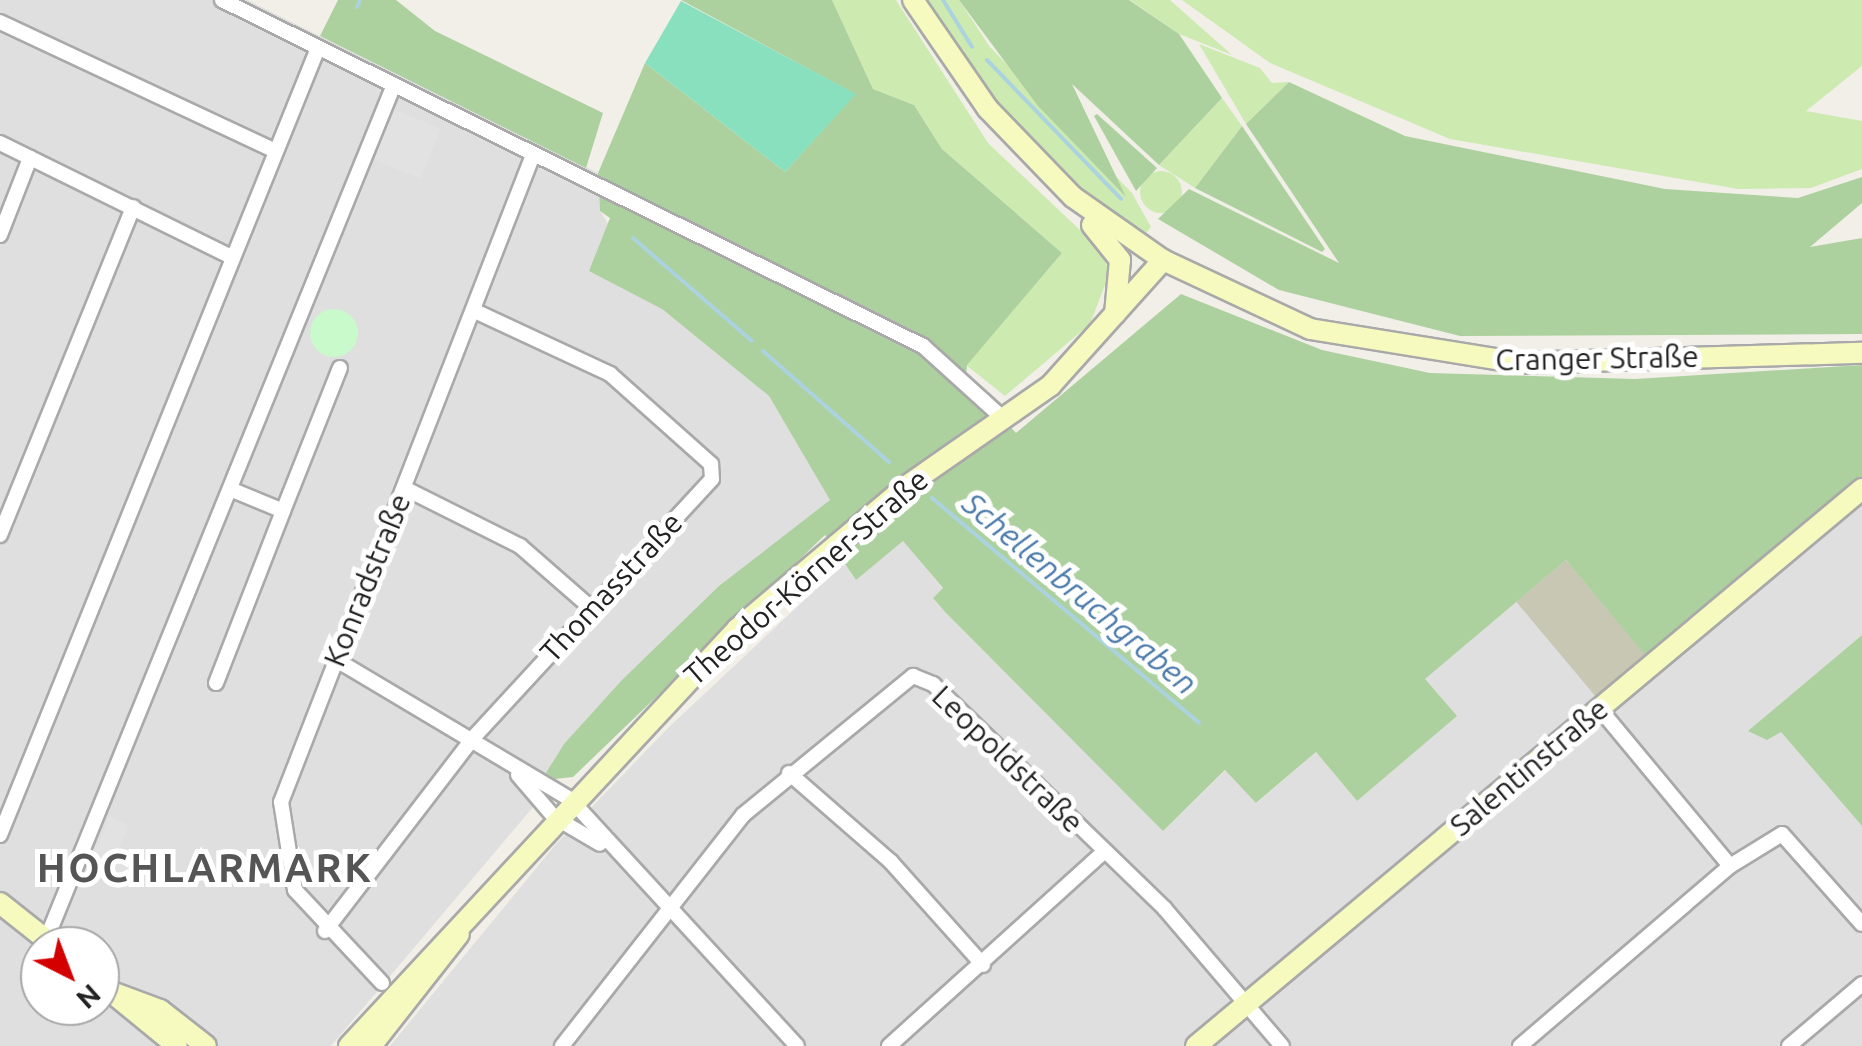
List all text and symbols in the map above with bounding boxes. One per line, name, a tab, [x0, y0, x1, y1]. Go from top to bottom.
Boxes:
street label: Cranger Straße	[1495, 338, 1699, 378]
street label: Theodor-Körner-Straße	[677, 461, 935, 693]
water label: Schellenbruchgraben	[955, 484, 1205, 702]
street label: Konradstraße	[316, 488, 418, 672]
street label: Thomasstraße	[532, 505, 690, 669]
street label: Leopoldstraße	[925, 678, 1091, 840]
street label: Salentinstraße	[1443, 690, 1615, 844]
district label: HOCHLARMARK	[37, 844, 373, 892]
north arrow	[20, 926, 120, 1026]
text: N	[71, 979, 107, 1016]

